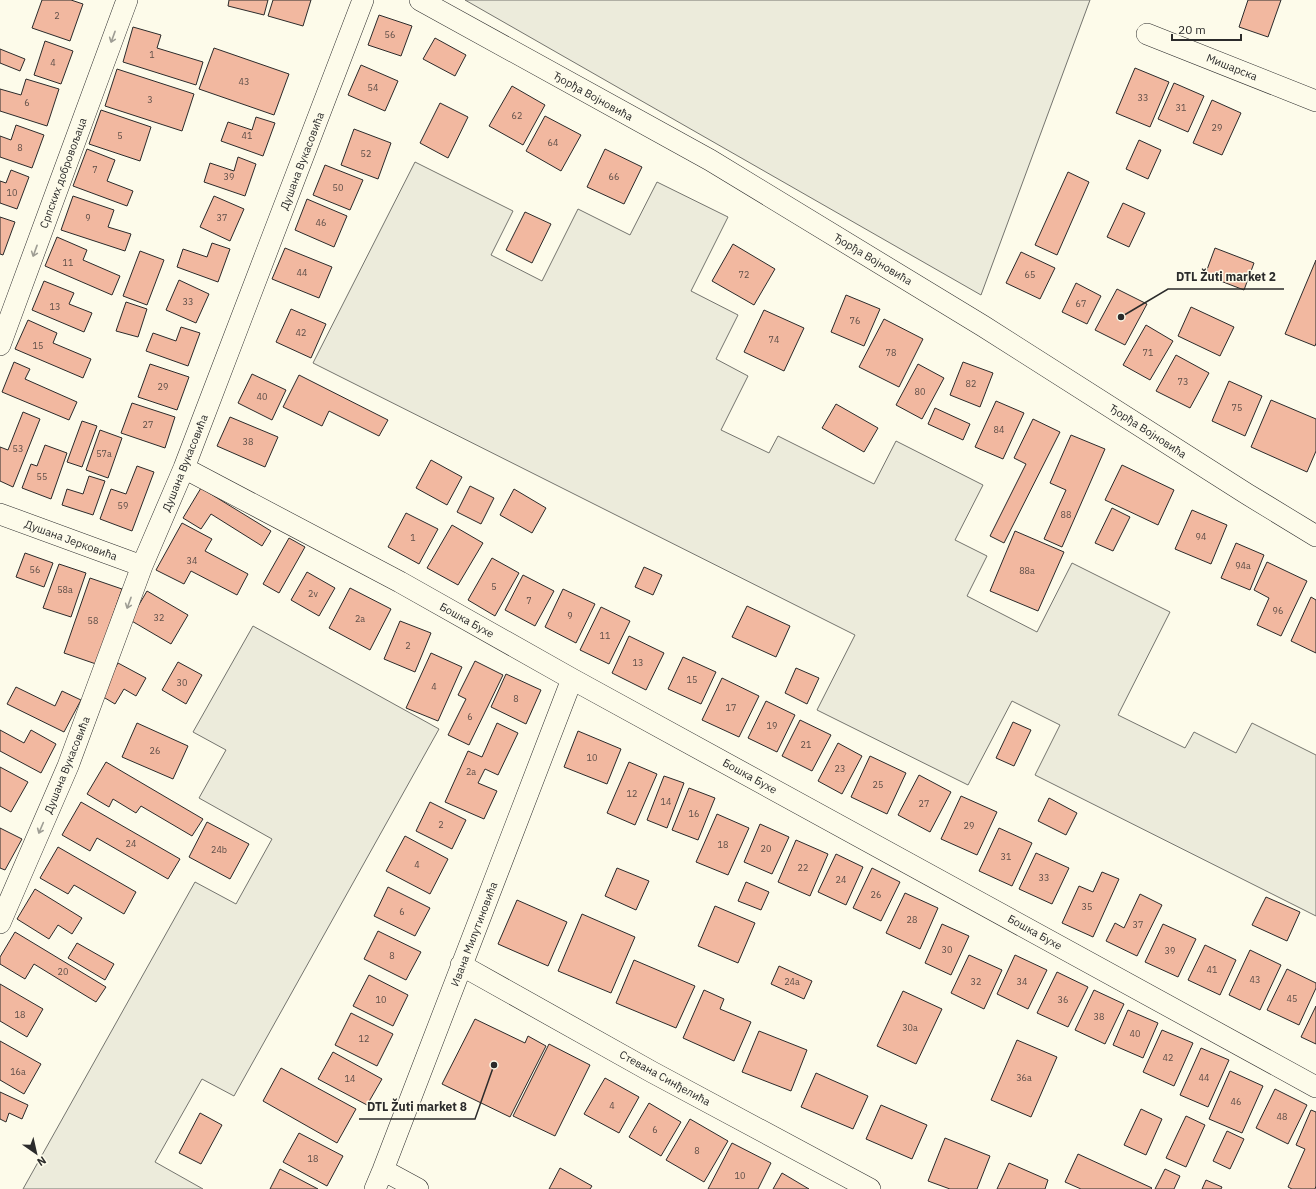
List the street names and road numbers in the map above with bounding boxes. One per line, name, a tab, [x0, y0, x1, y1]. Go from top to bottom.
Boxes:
street label: Мишарска	[1204, 50, 1260, 84]
street label: Ђорђа Војновића	[551, 68, 636, 124]
street label: Душана Вукасовића	[277, 110, 327, 212]
street label: Српских добровољаца	[36, 116, 90, 230]
street label: Ђорђа Војновића	[831, 230, 915, 288]
street label: Ђорђа Војновића	[1107, 401, 1189, 461]
street label: Душана Вукасовића	[159, 412, 211, 514]
street label: Душана Јерковића	[23, 517, 119, 563]
street label: Бошка Бухе	[437, 599, 497, 641]
street label: Душана Вукасовића	[41, 714, 93, 816]
street label: Бошка Бухе	[720, 755, 780, 797]
street label: Ивана Милутиновића	[448, 880, 500, 988]
street label: Бошка Бухе	[1005, 911, 1065, 953]
street label: Стевана Синђелића	[617, 1047, 713, 1109]

